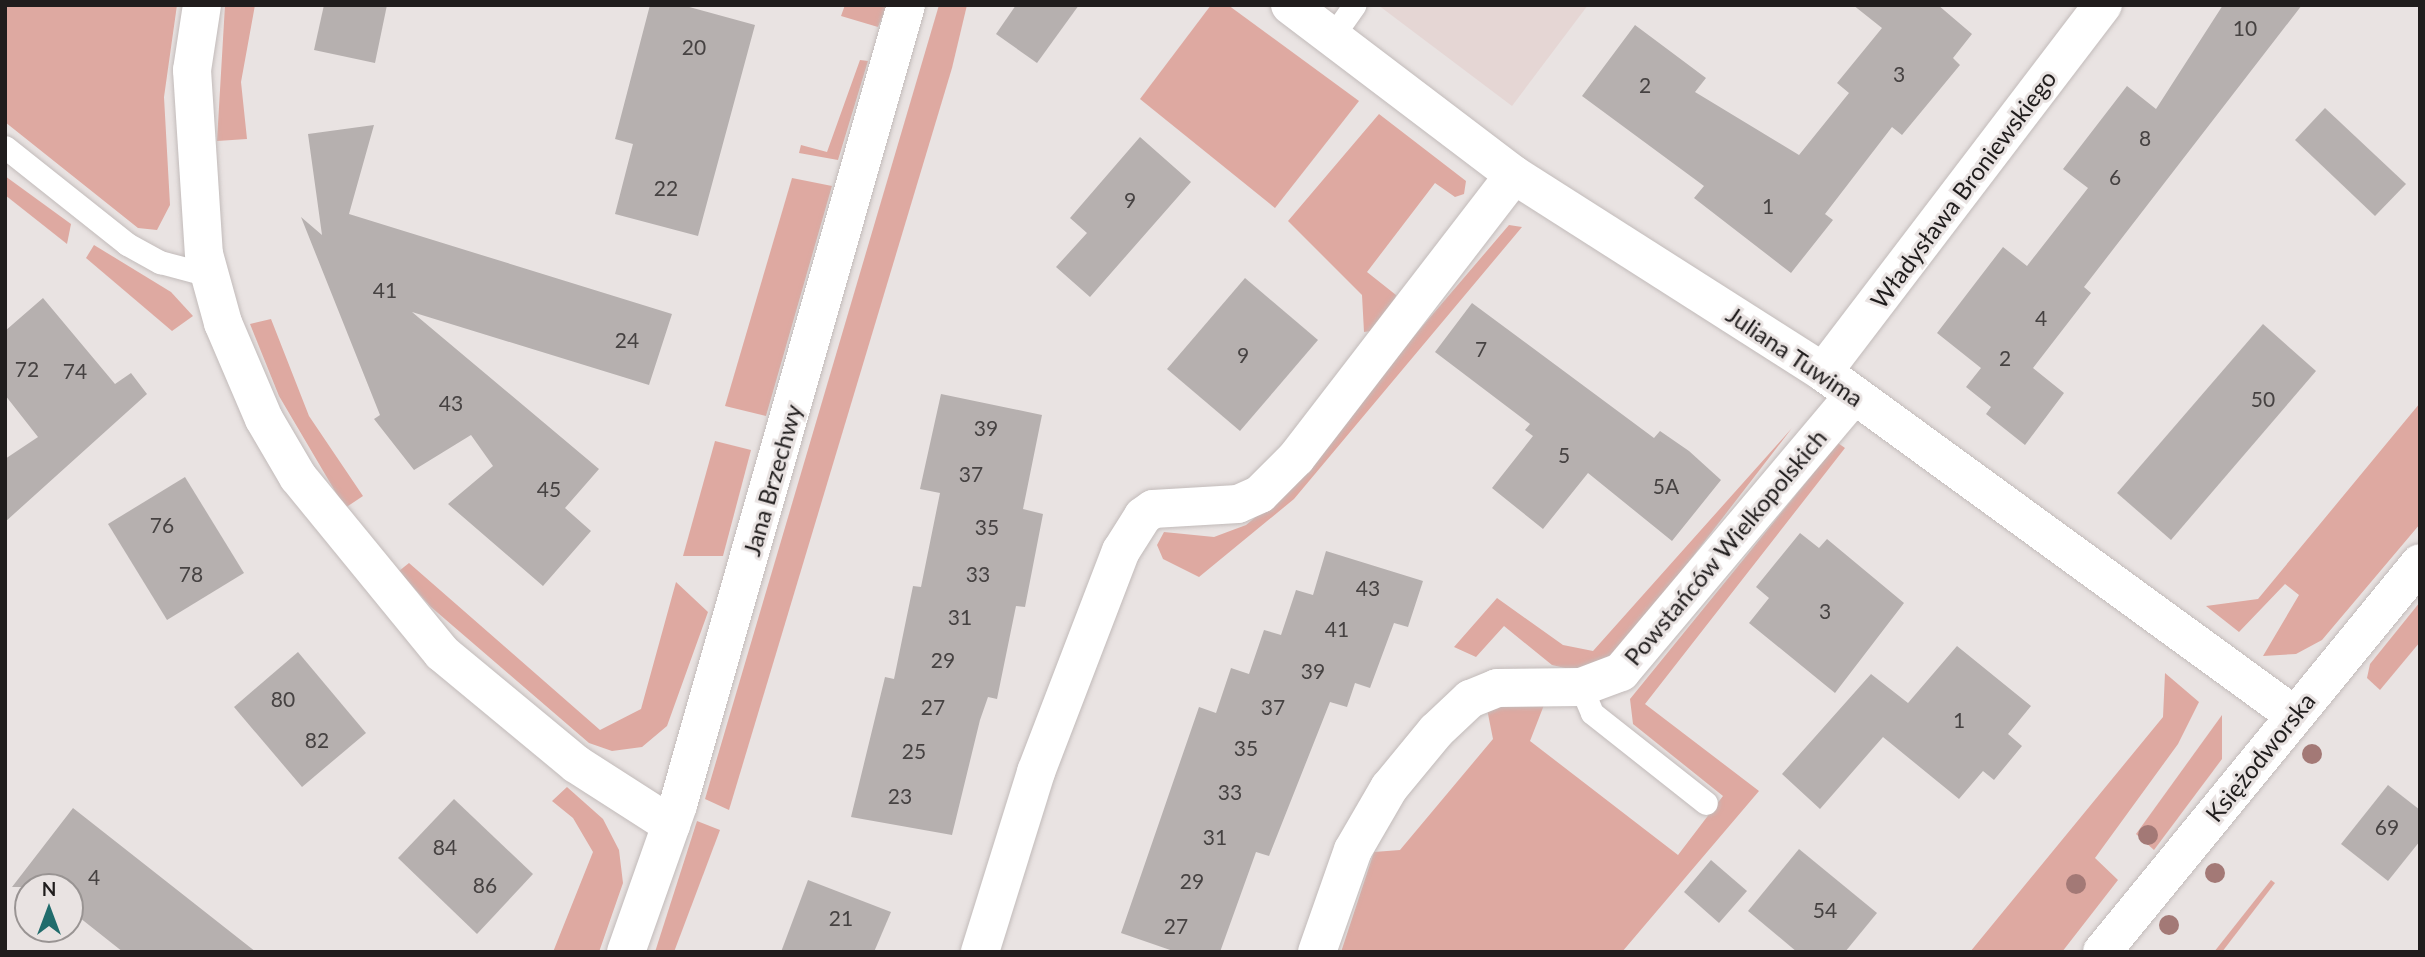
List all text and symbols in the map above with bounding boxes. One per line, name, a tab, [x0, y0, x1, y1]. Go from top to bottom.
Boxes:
house number: 10	[2233, 15, 2257, 41]
house number: 20	[682, 34, 706, 60]
house number: 3	[1893, 61, 1905, 87]
street label: Władysława Broniewskiego	[1864, 64, 2062, 314]
house number: 2	[1639, 72, 1651, 98]
house number: 8	[2139, 125, 2151, 151]
house number: 6	[2109, 164, 2121, 190]
house number: 22	[654, 175, 678, 201]
house number: 9	[1124, 187, 1136, 213]
house number: 1	[1762, 193, 1774, 219]
house number: 41	[373, 277, 397, 303]
street label: Juliana Tuwima	[1721, 300, 1869, 412]
house number: 4	[2035, 305, 2047, 331]
house number: 24	[615, 327, 639, 353]
house number: 7	[1475, 336, 1487, 362]
house number: 9	[1237, 342, 1249, 368]
house number: 2	[1999, 345, 2011, 371]
house number: 72	[15, 356, 39, 382]
house number: 74	[63, 358, 87, 384]
house number: 50	[2251, 386, 2275, 412]
house number: 43	[439, 390, 463, 416]
street label: Jana Brzechwy	[737, 401, 807, 559]
house number: 39	[974, 415, 998, 441]
street label: Powstańców Wielkopolskich	[1618, 423, 1832, 671]
house number: 5	[1558, 442, 1570, 468]
house number: 37	[959, 461, 983, 487]
house number: 5A	[1653, 473, 1679, 499]
house number: 45	[537, 476, 561, 502]
house number: 76	[150, 512, 174, 538]
house number: 35	[975, 514, 999, 540]
house number: 78	[179, 561, 203, 587]
house number: 33	[966, 561, 990, 587]
house number: 43	[1356, 575, 1380, 601]
house number: 3	[1819, 598, 1831, 624]
house number: 31	[948, 604, 972, 630]
house number: 41	[1325, 616, 1349, 642]
house number: 29	[931, 647, 955, 673]
house number: 39	[1301, 658, 1325, 684]
house number: 80	[271, 686, 295, 712]
street label: Księżodworska	[2199, 687, 2321, 827]
house number: 27	[921, 694, 945, 720]
house number: 37	[1261, 694, 1285, 720]
house number: 1	[1953, 707, 1965, 733]
house number: 82	[305, 727, 329, 753]
house number: 35	[1234, 735, 1258, 761]
house number: 25	[902, 738, 926, 764]
house number: 33	[1218, 779, 1242, 805]
house number: 23	[888, 783, 912, 809]
house number: 69	[2375, 814, 2399, 840]
house number: 31	[1203, 824, 1227, 850]
house number: 84	[433, 834, 457, 860]
house number: 4	[88, 864, 100, 890]
house number: 29	[1180, 868, 1204, 894]
house number: 86	[473, 872, 497, 898]
north arrow	[14, 873, 84, 943]
text: N	[42, 877, 56, 900]
house number: 54	[1813, 897, 1837, 923]
house number: 21	[829, 905, 853, 931]
house number: 27	[1164, 913, 1188, 939]

